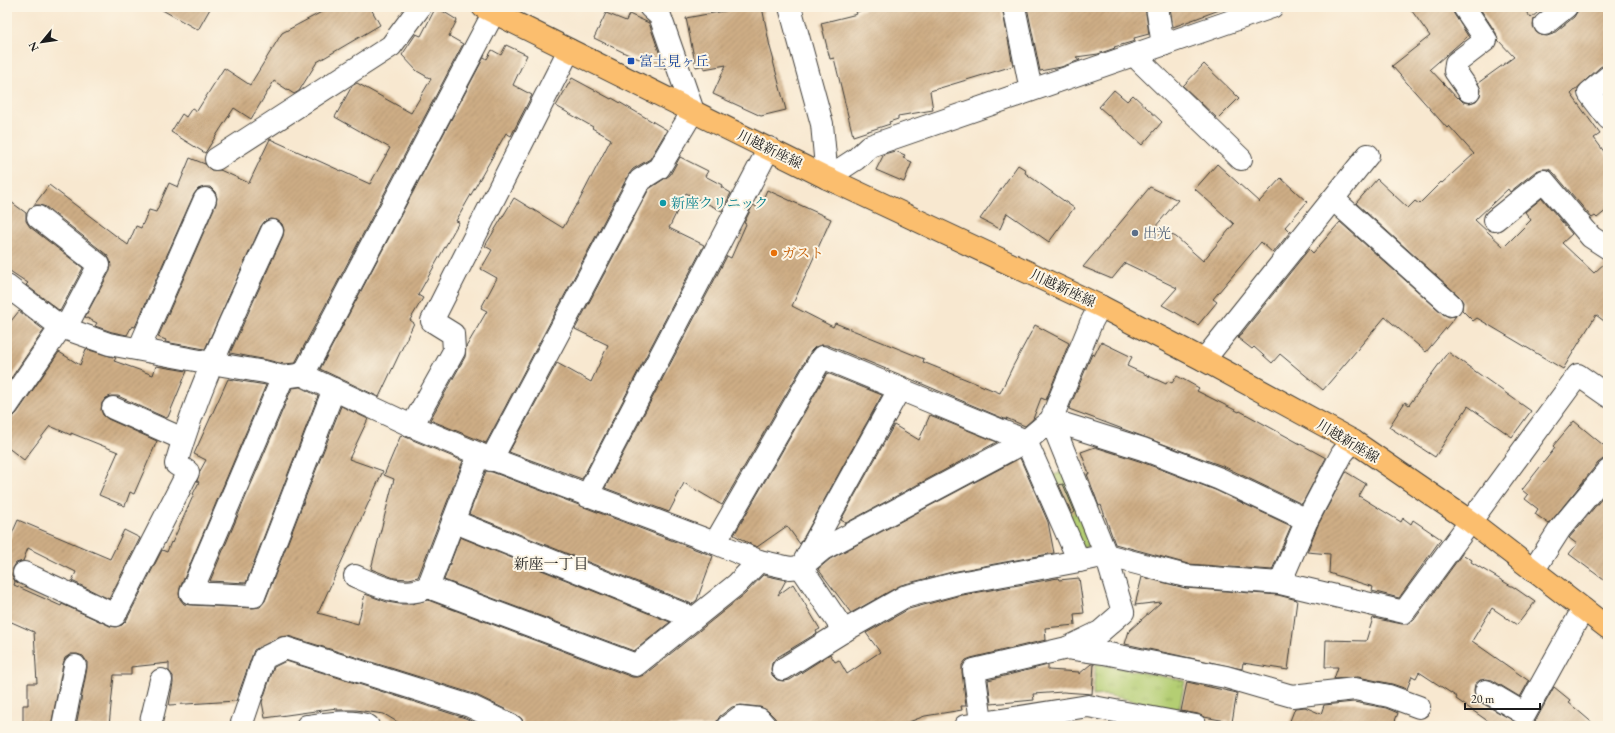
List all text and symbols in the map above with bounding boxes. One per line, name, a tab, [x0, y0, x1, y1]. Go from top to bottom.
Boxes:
north arrow	[22, 22, 62, 62]
text: N	[25, 39, 42, 54]
place label: 富士見ヶ丘	[639, 52, 709, 70]
marker: 富士見ヶ丘	[626, 56, 636, 66]
street label: 川越新座線	[735, 126, 805, 172]
place label: 新座クリニック	[671, 194, 768, 212]
marker: 新座クリニック	[658, 198, 668, 208]
place label: 出光	[1143, 224, 1171, 242]
marker: 出光	[1130, 228, 1140, 238]
place label: ガスト	[782, 244, 824, 262]
marker: ガスト	[769, 248, 779, 258]
street label: 川越新座線	[1027, 265, 1099, 311]
street label: 川越新座線	[1313, 415, 1383, 467]
district label: 新座一丁目	[513, 554, 589, 573]
scale bar	[1465, 685, 1540, 711]
text: 20 m	[1471, 691, 1495, 707]

